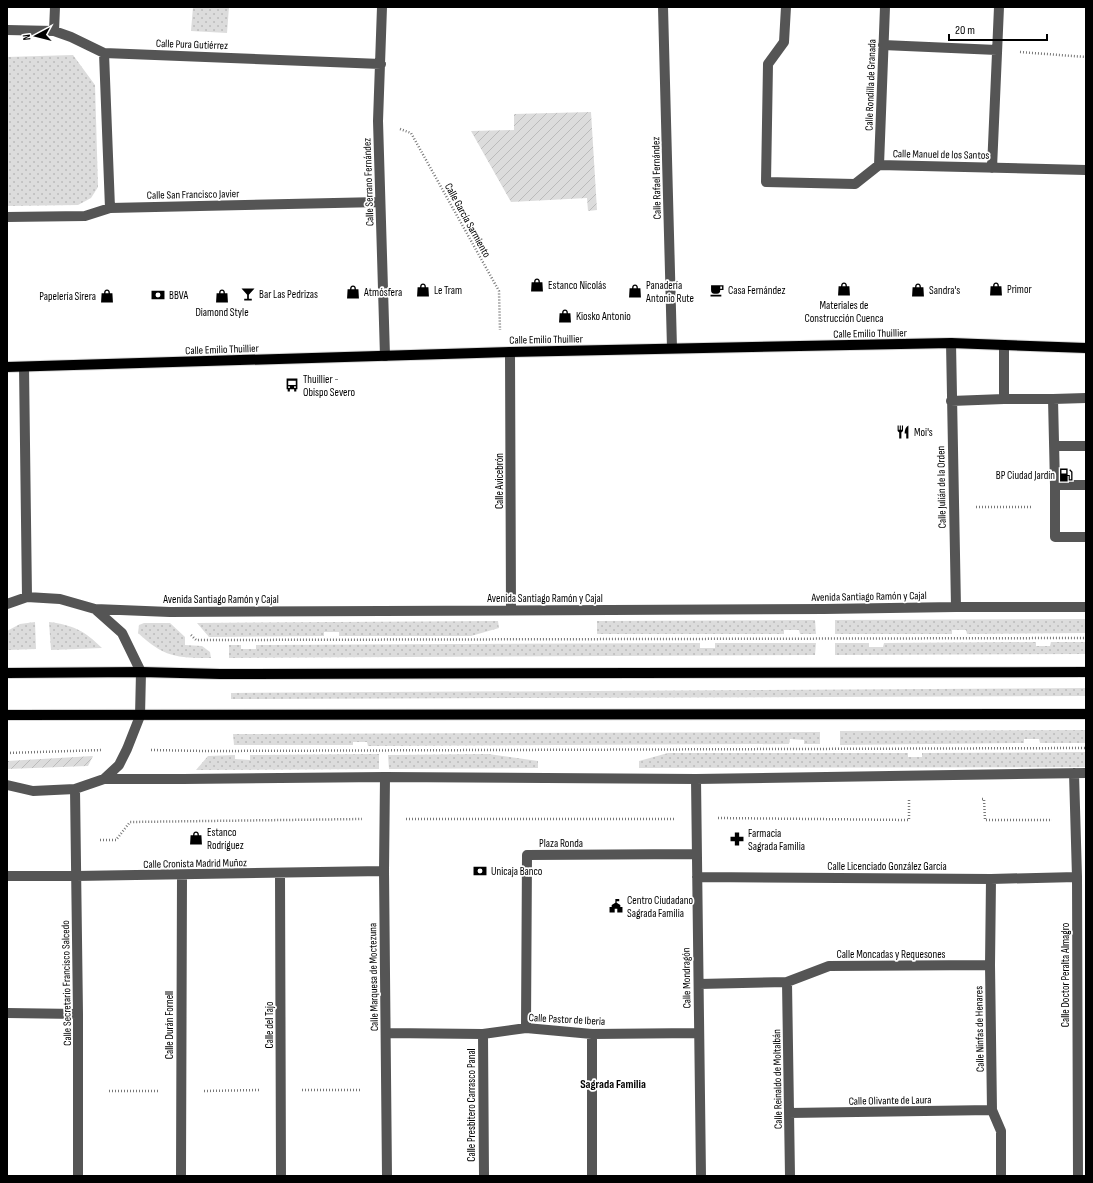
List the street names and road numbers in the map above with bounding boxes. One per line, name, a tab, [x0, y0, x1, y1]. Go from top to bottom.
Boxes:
street label: Calle Pura Gutiérrez	[156, 37, 228, 52]
street label: Calle Rondilla de Granada	[862, 39, 879, 131]
street label: Calle Rafael Fernández	[649, 137, 664, 219]
street label: Calle Serrano Fernández	[360, 138, 377, 226]
street label: Calle Manuel de los Santos	[893, 147, 989, 162]
street label: Calle García Sarmiento	[442, 181, 494, 260]
street label: Calle San Francisco Javier	[147, 187, 239, 202]
street label: Calle Emilio Thuillier	[833, 326, 907, 341]
street label: Calle Emilio Thuillier	[509, 332, 583, 347]
street label: Calle Emilio Thuillier	[185, 342, 259, 357]
street label: Calle Julián de la Orden	[934, 445, 949, 528]
street label: Calle Avicebrón	[493, 453, 506, 509]
street label: Avenida Santiago Ramón y Cajal	[810, 589, 927, 604]
street label: Avenida Santiago Ramón y Cajal	[486, 592, 603, 605]
street label: Avenida Santiago Ramón y Cajal	[162, 593, 279, 606]
street label: Plaza Ronda	[539, 837, 583, 850]
street label: Calle Cronista Madrid Muñoz	[143, 856, 247, 871]
street label: Calle Licenciado González García	[827, 860, 947, 873]
street label: Calle Secretario Francisco Salcedo	[59, 920, 74, 1046]
street label: Calle Doctor Peralta Almagro	[1059, 922, 1072, 1027]
street label: Calle Marquesa de Moctezuna	[366, 923, 381, 1031]
street label: Calle Mondragón	[679, 947, 694, 1009]
street label: Calle Moncadas y Requesones	[836, 948, 946, 961]
street label: Calle Ninfas de Henares	[972, 986, 987, 1072]
street label: Calle Durán Fornell	[163, 991, 176, 1059]
street label: Calle del Tajo	[263, 1001, 276, 1048]
street label: Calle Pastor de Iberia	[528, 1011, 606, 1028]
street label: Calle Reinaldo de Moltalbán	[770, 1029, 785, 1129]
street label: Calle Presbitero Carrasco Panal	[465, 1048, 478, 1162]
street label: Calle Olivante de Laura	[848, 1093, 932, 1108]

